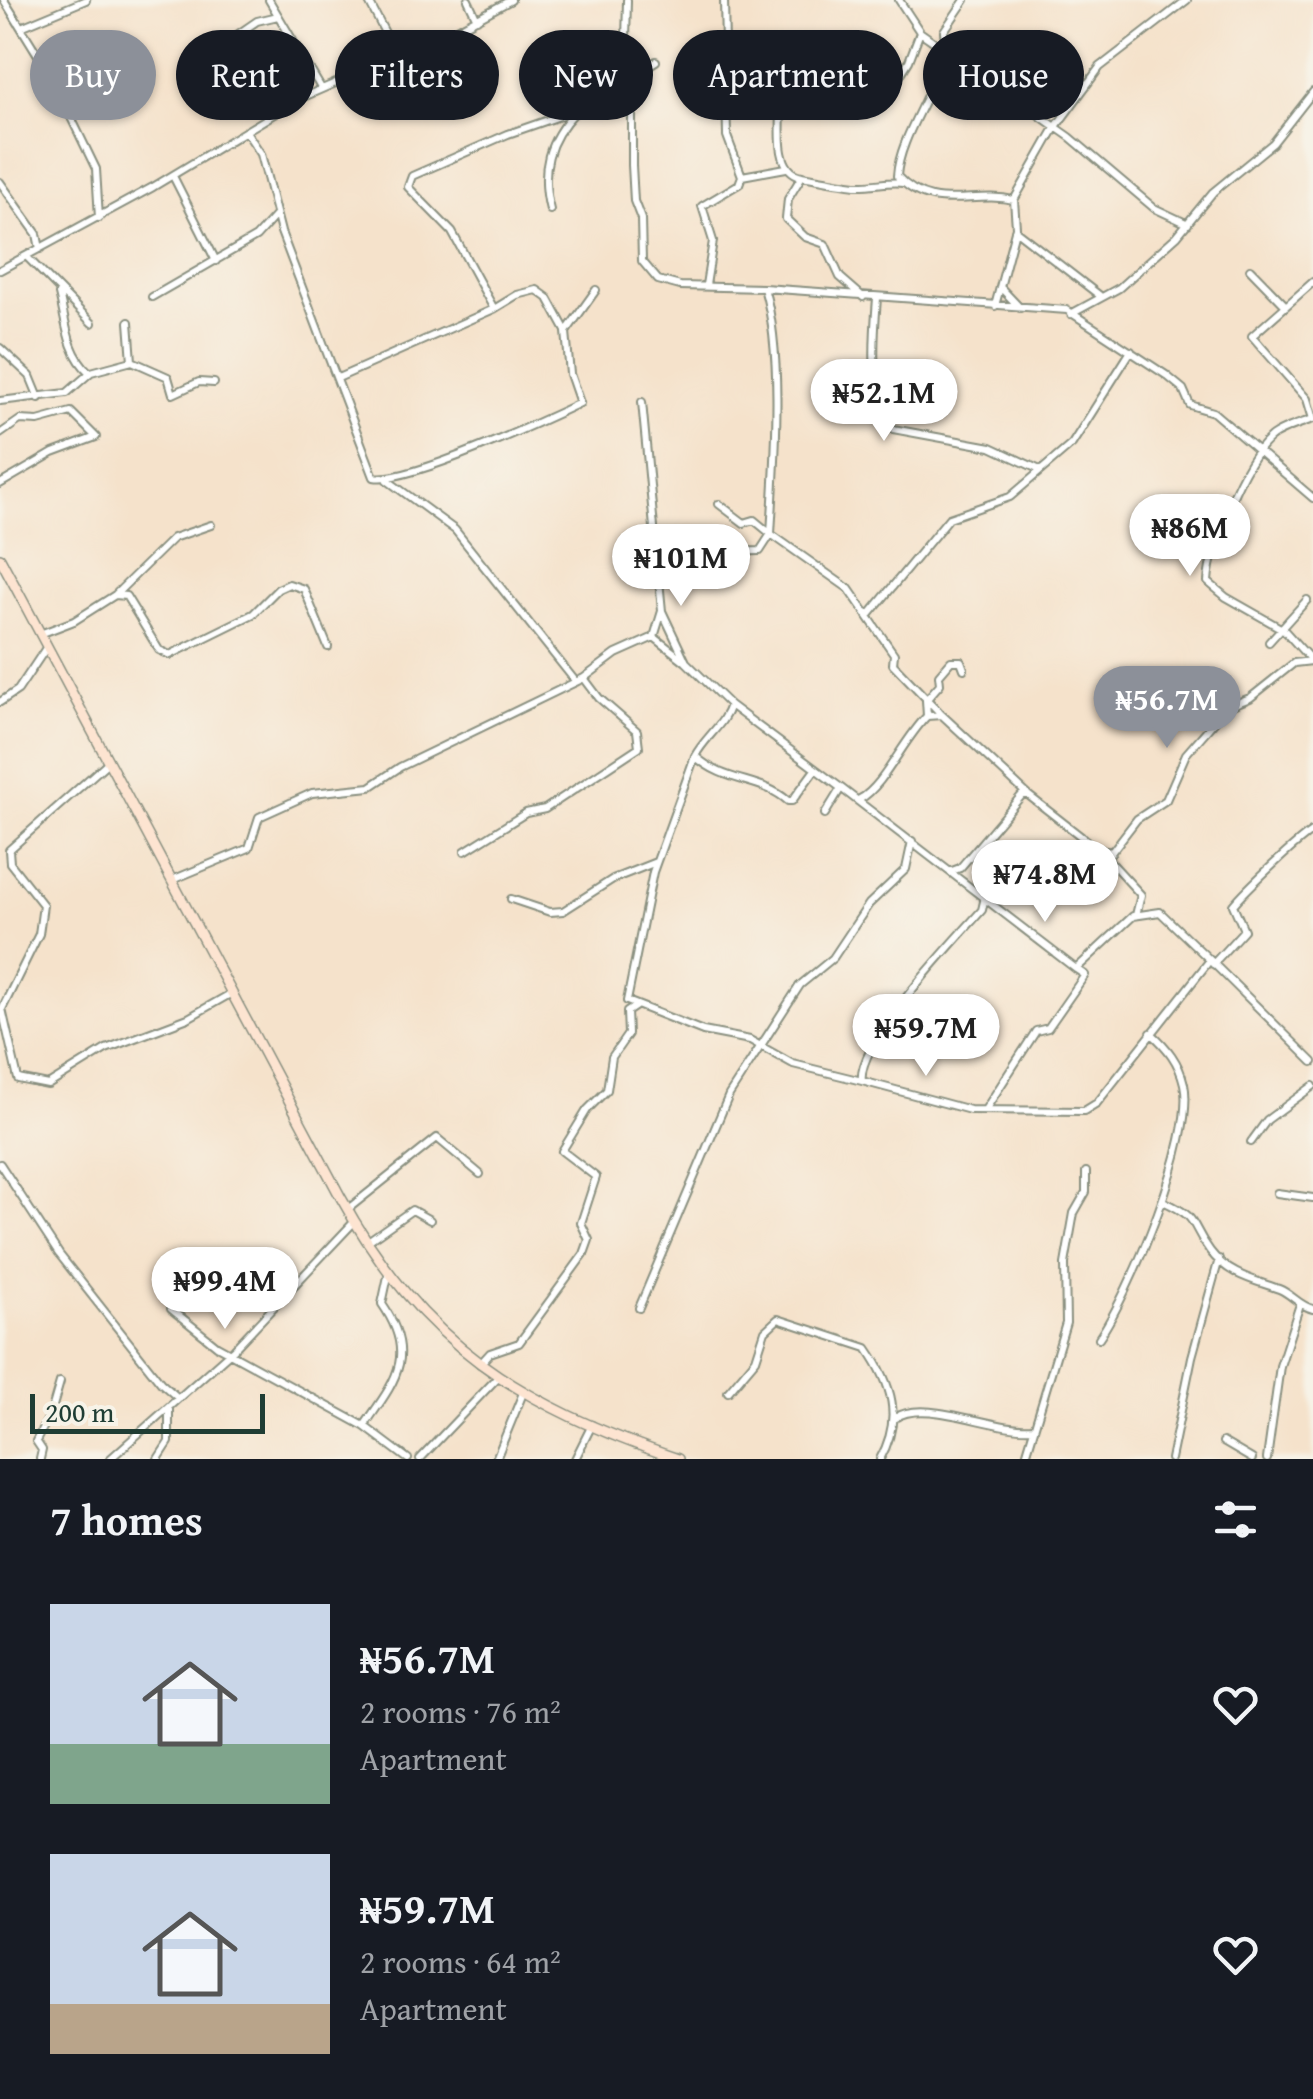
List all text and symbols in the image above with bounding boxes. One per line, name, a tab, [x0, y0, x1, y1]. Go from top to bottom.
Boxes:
chip: Buy	[30, 30, 156, 120]
chip: Rent	[176, 30, 315, 120]
chip: Filters	[335, 30, 499, 120]
chip: New	[519, 30, 653, 120]
chip: Apartment	[673, 30, 903, 120]
chip: House	[923, 30, 1084, 120]
pin: ₦52.1M	[803, 359, 965, 444]
text: ₦52.1M	[833, 368, 935, 415]
pin: ₦86M	[1131, 494, 1249, 579]
text: ₦86M	[1151, 503, 1229, 550]
pin: ₦101M	[611, 524, 751, 609]
text: ₦101M	[634, 533, 728, 580]
pin: ₦56.7M	[1086, 666, 1248, 751]
text: ₦56.7M	[1116, 675, 1218, 722]
pin: ₦74.8M	[964, 840, 1126, 925]
text: ₦74.8M	[994, 849, 1096, 896]
pin: ₦59.7M	[845, 994, 1007, 1079]
text: ₦59.7M	[875, 1003, 977, 1050]
pin: ₦99.4M	[144, 1247, 306, 1332]
text: ₦99.4M	[174, 1256, 276, 1303]
scale bar	[30, 1389, 265, 1434]
text: 200 m	[45, 1391, 114, 1432]
text: 7 homes	[50, 1489, 203, 1550]
icon: filters	[1208, 1492, 1263, 1547]
text: ₦56.7M	[360, 1627, 495, 1688]
icon: home	[130, 1644, 250, 1764]
icon: heart	[1208, 1677, 1263, 1732]
text: 2 rooms · 76 m²	[360, 1688, 561, 1735]
text: Apartment	[360, 1735, 507, 1782]
text: ₦59.7M	[360, 1877, 495, 1938]
icon: home	[130, 1894, 250, 2014]
icon: heart	[1208, 1927, 1263, 1982]
text: 2 rooms · 64 m²	[360, 1938, 561, 1985]
text: Apartment	[360, 1985, 507, 2032]

